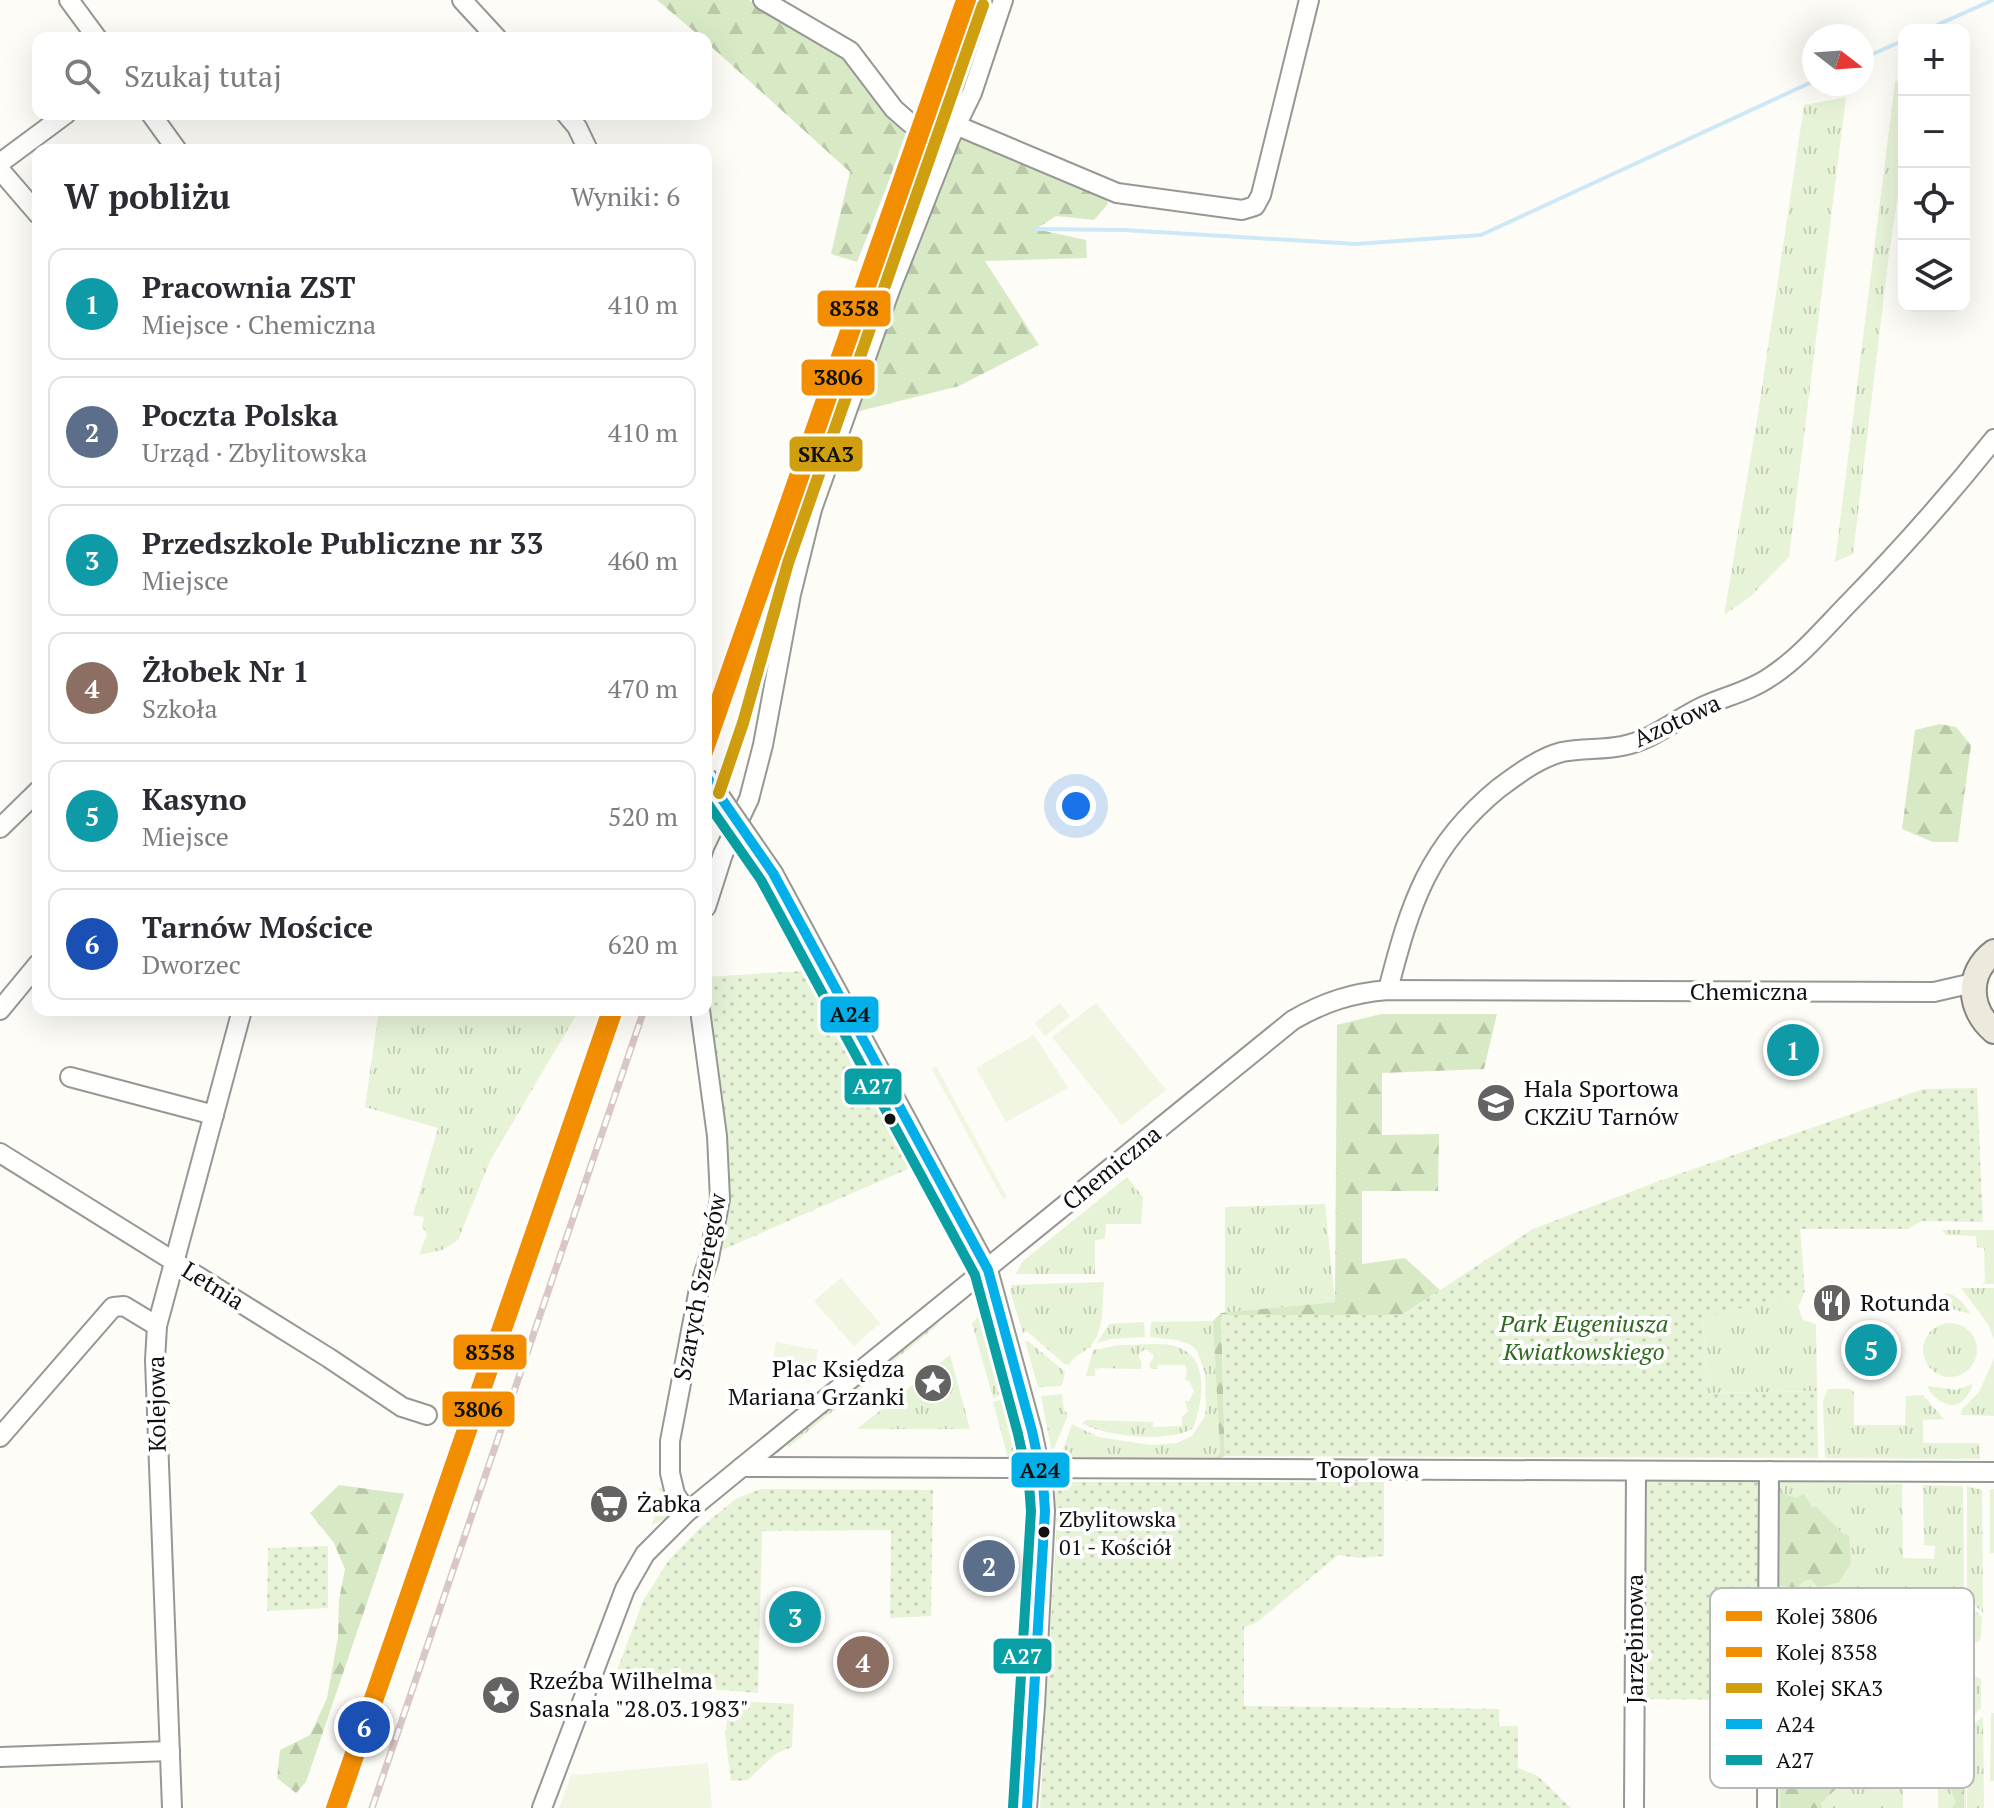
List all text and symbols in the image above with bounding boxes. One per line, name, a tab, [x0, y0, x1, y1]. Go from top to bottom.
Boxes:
north arrow	[1802, 24, 1874, 96]
map controls	[1898, 24, 1970, 312]
button: +	[1898, 24, 1970, 96]
search box	[32, 32, 712, 120]
icon: search	[60, 54, 104, 98]
text: Szukaj tutaj	[124, 56, 282, 96]
button: −	[1898, 96, 1970, 168]
button: locate	[1898, 168, 1970, 240]
text: W pobliżu	[64, 174, 230, 219]
text: Wyniki: 6	[571, 179, 680, 213]
button: layers	[1898, 240, 1970, 312]
text: Pracownia ZST	[142, 267, 356, 307]
text: 1	[85, 287, 99, 321]
text: 410 m	[608, 287, 678, 321]
line badge: 8358	[816, 289, 892, 328]
text: 8358	[829, 293, 879, 322]
text: Miejsce · Chemiczna	[142, 307, 376, 341]
line badge: 3806	[800, 358, 876, 397]
text: 3806	[813, 362, 863, 391]
text: Poczta Polska	[142, 395, 338, 435]
text: 2	[85, 415, 99, 449]
text: 410 m	[608, 415, 678, 449]
text: Urząd · Zbylitowska	[142, 435, 367, 469]
line badge: SKA3	[788, 435, 864, 473]
text: SKA3	[798, 439, 854, 468]
text: Przedszkole Publiczne nr 33	[142, 523, 543, 563]
text: 3	[85, 543, 99, 577]
text: 460 m	[608, 543, 678, 577]
text: Miejsce	[142, 563, 229, 597]
text: Żłobek Nr 1	[142, 651, 309, 691]
text: 4	[85, 671, 99, 705]
text: 470 m	[608, 671, 678, 705]
street label: Azotowa	[1628, 686, 1725, 754]
text: Szkoła	[142, 691, 218, 725]
text: Kasyno	[142, 779, 247, 819]
your location	[1056, 786, 1096, 826]
text: 5	[85, 799, 99, 833]
text: 520 m	[608, 799, 678, 833]
text: Miejsce	[142, 819, 229, 853]
text: Tarnów Mościce	[142, 907, 373, 947]
text: 6	[85, 927, 99, 961]
text: 620 m	[608, 927, 678, 961]
text: Dworzec	[142, 947, 241, 981]
street label: Chemiczna	[1690, 975, 1808, 1007]
line badge: A24	[819, 995, 880, 1034]
text: A24	[830, 999, 871, 1028]
pin: 1	[1767, 1020, 1819, 1080]
line badge: A27	[843, 1067, 903, 1106]
text: A27	[853, 1071, 893, 1100]
place label: Hala Sportowa CKZiU Tarnów	[1524, 1072, 1679, 1132]
school or university icon: Hala Sportowa CKZiU Tarnów	[1475, 1082, 1517, 1124]
unlabelled marker	[882, 1111, 898, 1127]
street label: Chemiczna	[1055, 1118, 1167, 1217]
street label: Szarych Szeregów	[665, 1190, 733, 1383]
street label: Letnia	[176, 1254, 251, 1317]
restaurant icon: Rotunda	[1811, 1282, 1853, 1324]
place label: Rotunda	[1860, 1286, 1950, 1318]
park label: Park Eugeniusza Kwiatkowskiego	[1499, 1307, 1668, 1367]
pin: 5	[1845, 1320, 1897, 1380]
line badge: 8358	[452, 1333, 528, 1371]
text: 8358	[465, 1337, 515, 1366]
place label: Plac Księdza Mariana Grzanki	[728, 1352, 905, 1412]
street label: Kolejowa	[139, 1356, 173, 1453]
place icon: Plac Księdza Mariana Grzanki	[912, 1362, 954, 1404]
line badge: 3806	[441, 1390, 516, 1428]
text: 3806	[453, 1394, 503, 1423]
line badge: A24	[1010, 1451, 1071, 1489]
street label: Topolowa	[1316, 1453, 1420, 1485]
text: A24	[1020, 1455, 1061, 1484]
supermarket icon: Żabka	[588, 1483, 630, 1525]
place label: Żabka	[637, 1487, 701, 1519]
place label: Zbylitowska 01 - Kościół	[1059, 1504, 1176, 1561]
marker: Zbylitowska 01 - Kościół	[1036, 1524, 1052, 1540]
pin: 2	[963, 1536, 1015, 1596]
street label: Jarzębinowa	[1618, 1574, 1650, 1704]
pin: 3	[769, 1587, 821, 1647]
legend	[1710, 1588, 1974, 1788]
text: Kolej 3806	[1776, 1601, 1878, 1630]
pin: 4	[837, 1632, 889, 1692]
line badge: A27	[992, 1637, 1053, 1675]
text: Kolej 8358	[1776, 1637, 1878, 1666]
text: A27	[1002, 1641, 1042, 1670]
place label: Rzeźba Wilhelma Sasnala "28.03.1983"	[529, 1664, 749, 1724]
text: Kolej SKA3	[1776, 1673, 1883, 1702]
place icon: Rzeźba Wilhelma Sasnala "28.03.1983"	[480, 1674, 522, 1716]
pin: 6	[338, 1697, 390, 1757]
text: A24	[1776, 1709, 1815, 1738]
text: A27	[1776, 1745, 1814, 1774]

